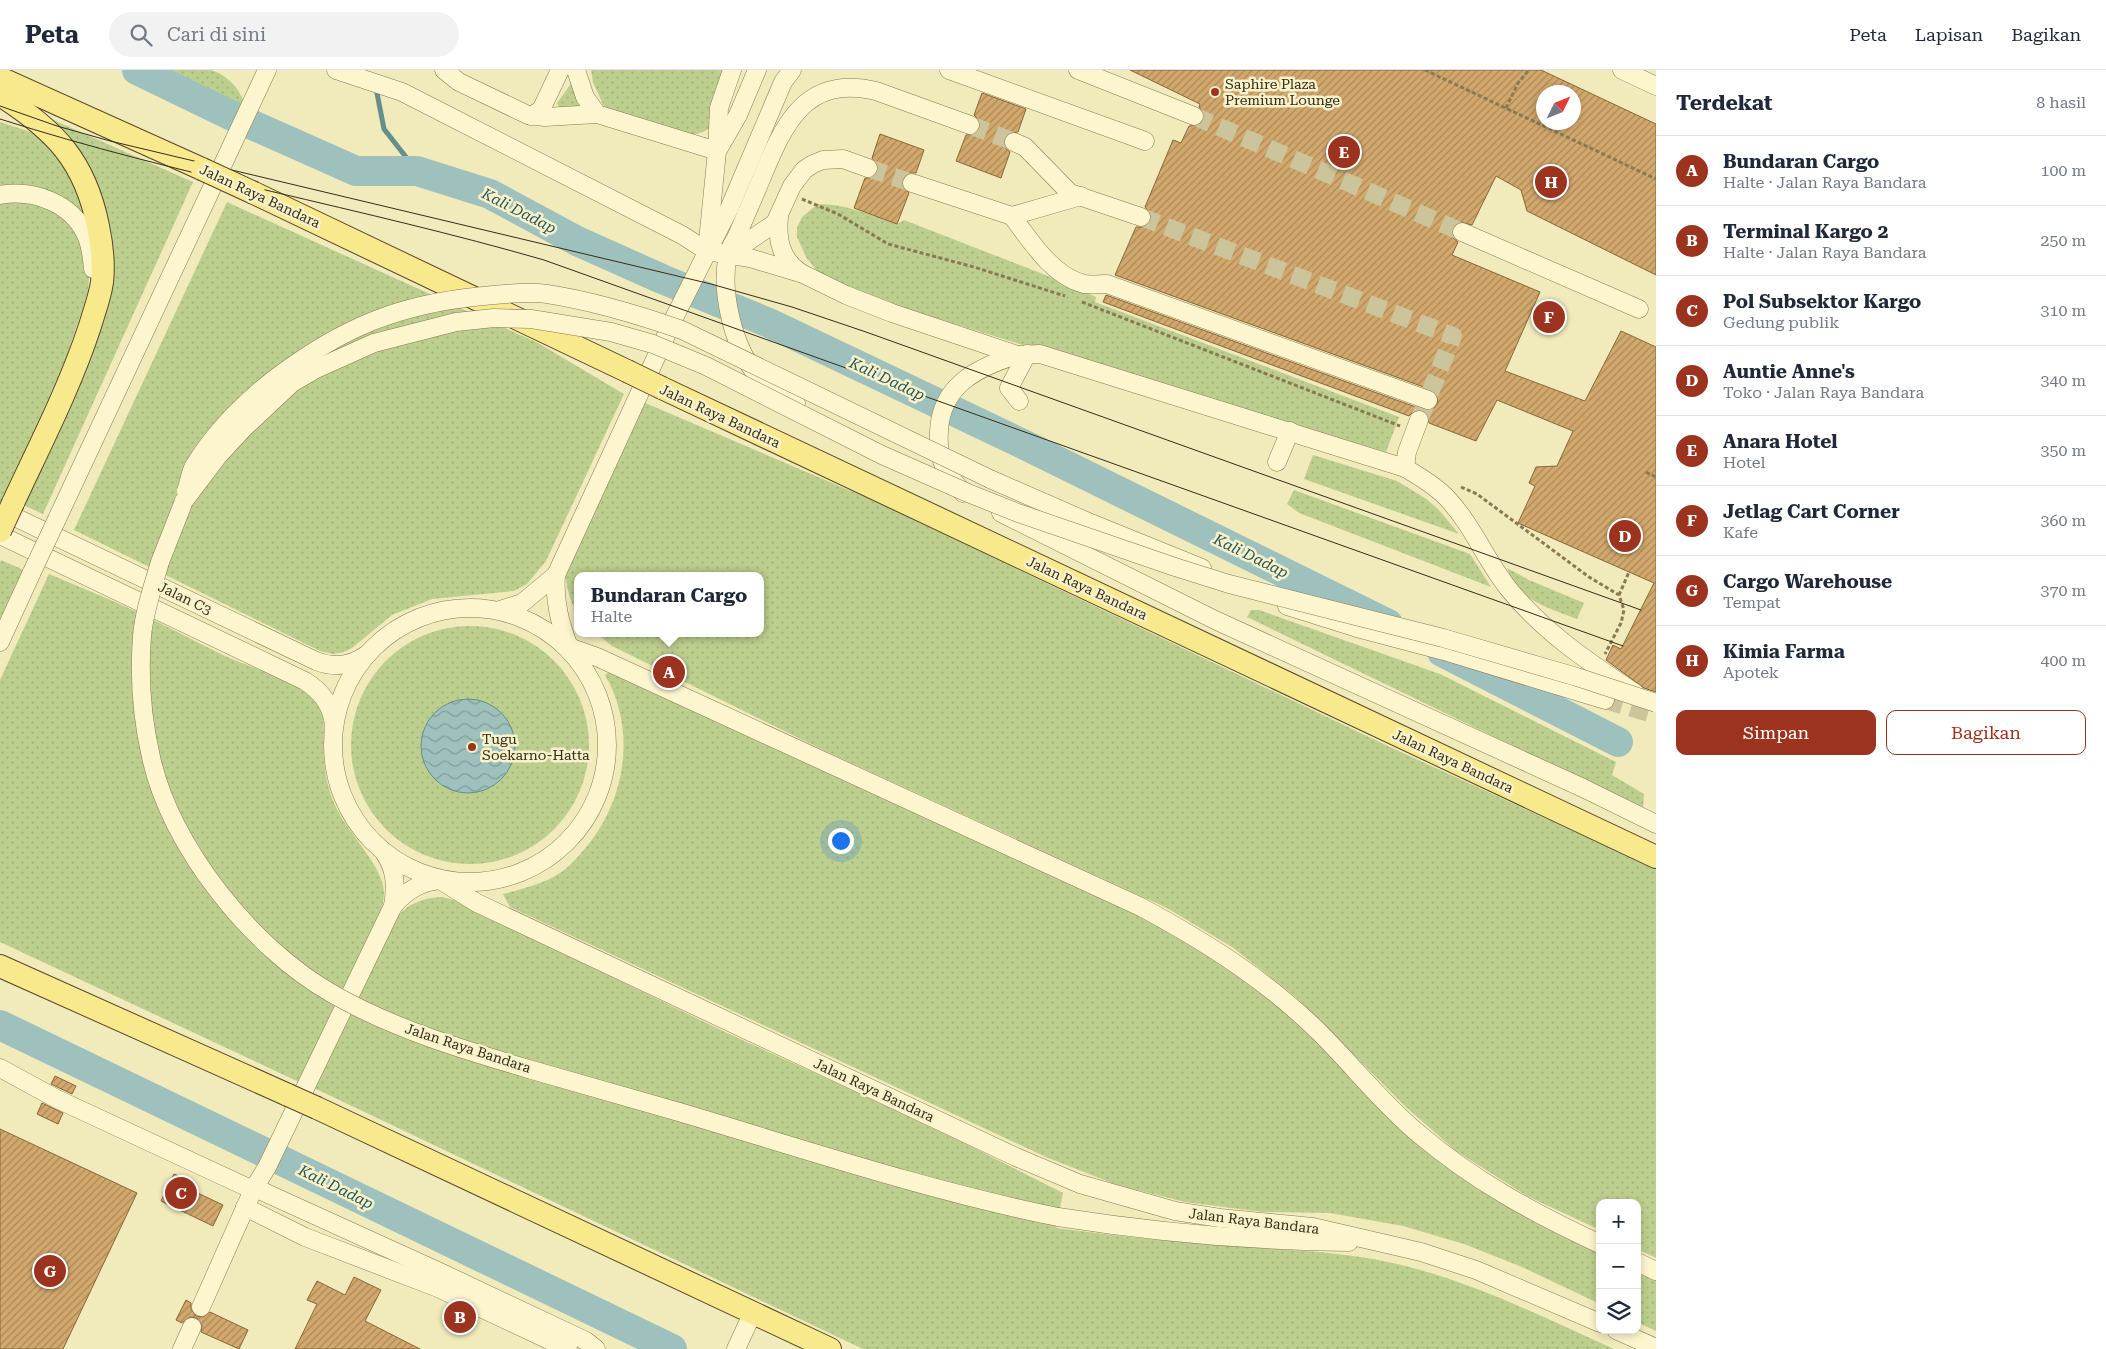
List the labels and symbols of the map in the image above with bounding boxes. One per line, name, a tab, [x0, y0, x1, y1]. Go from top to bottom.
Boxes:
place label: Saphire Plaza Premium Lounge	[1225, 76, 1340, 108]
north arrow	[1536, 85, 1581, 130]
marker: Saphire Plaza Premium Lounge	[1209, 86, 1221, 98]
pin: E	[1328, 133, 1360, 171]
street label: Jalan Raya Bandara	[197, 161, 323, 231]
pin: H	[1535, 163, 1567, 201]
water label: Kali Dadap	[478, 184, 559, 237]
pin: F	[1533, 298, 1565, 336]
water label: Kali Dadap	[846, 353, 927, 404]
street label: Jalan Raya Bandara	[657, 381, 783, 451]
pin: D	[1609, 517, 1641, 555]
water label: Kali Dadap	[1210, 530, 1291, 582]
street label: Jalan Raya Bandara	[1024, 553, 1150, 623]
street label: Jalan C3	[156, 578, 214, 618]
pin: A	[653, 653, 685, 691]
street label: Jalan Raya Bandara	[1390, 726, 1516, 796]
place label: Tugu Soekarno-Hatta	[482, 731, 590, 763]
marker: Tugu Soekarno-Hatta	[466, 741, 478, 753]
your location	[828, 828, 854, 854]
street label: Jalan Raya Bandara	[403, 1020, 533, 1076]
street label: Jalan Raya Bandara	[811, 1055, 937, 1125]
water label: Kali Dadap	[295, 1161, 376, 1213]
pin: C	[165, 1174, 197, 1212]
street label: Jalan Raya Bandara	[1188, 1205, 1321, 1237]
pin: G	[34, 1252, 66, 1290]
pin: B	[444, 1298, 476, 1336]

